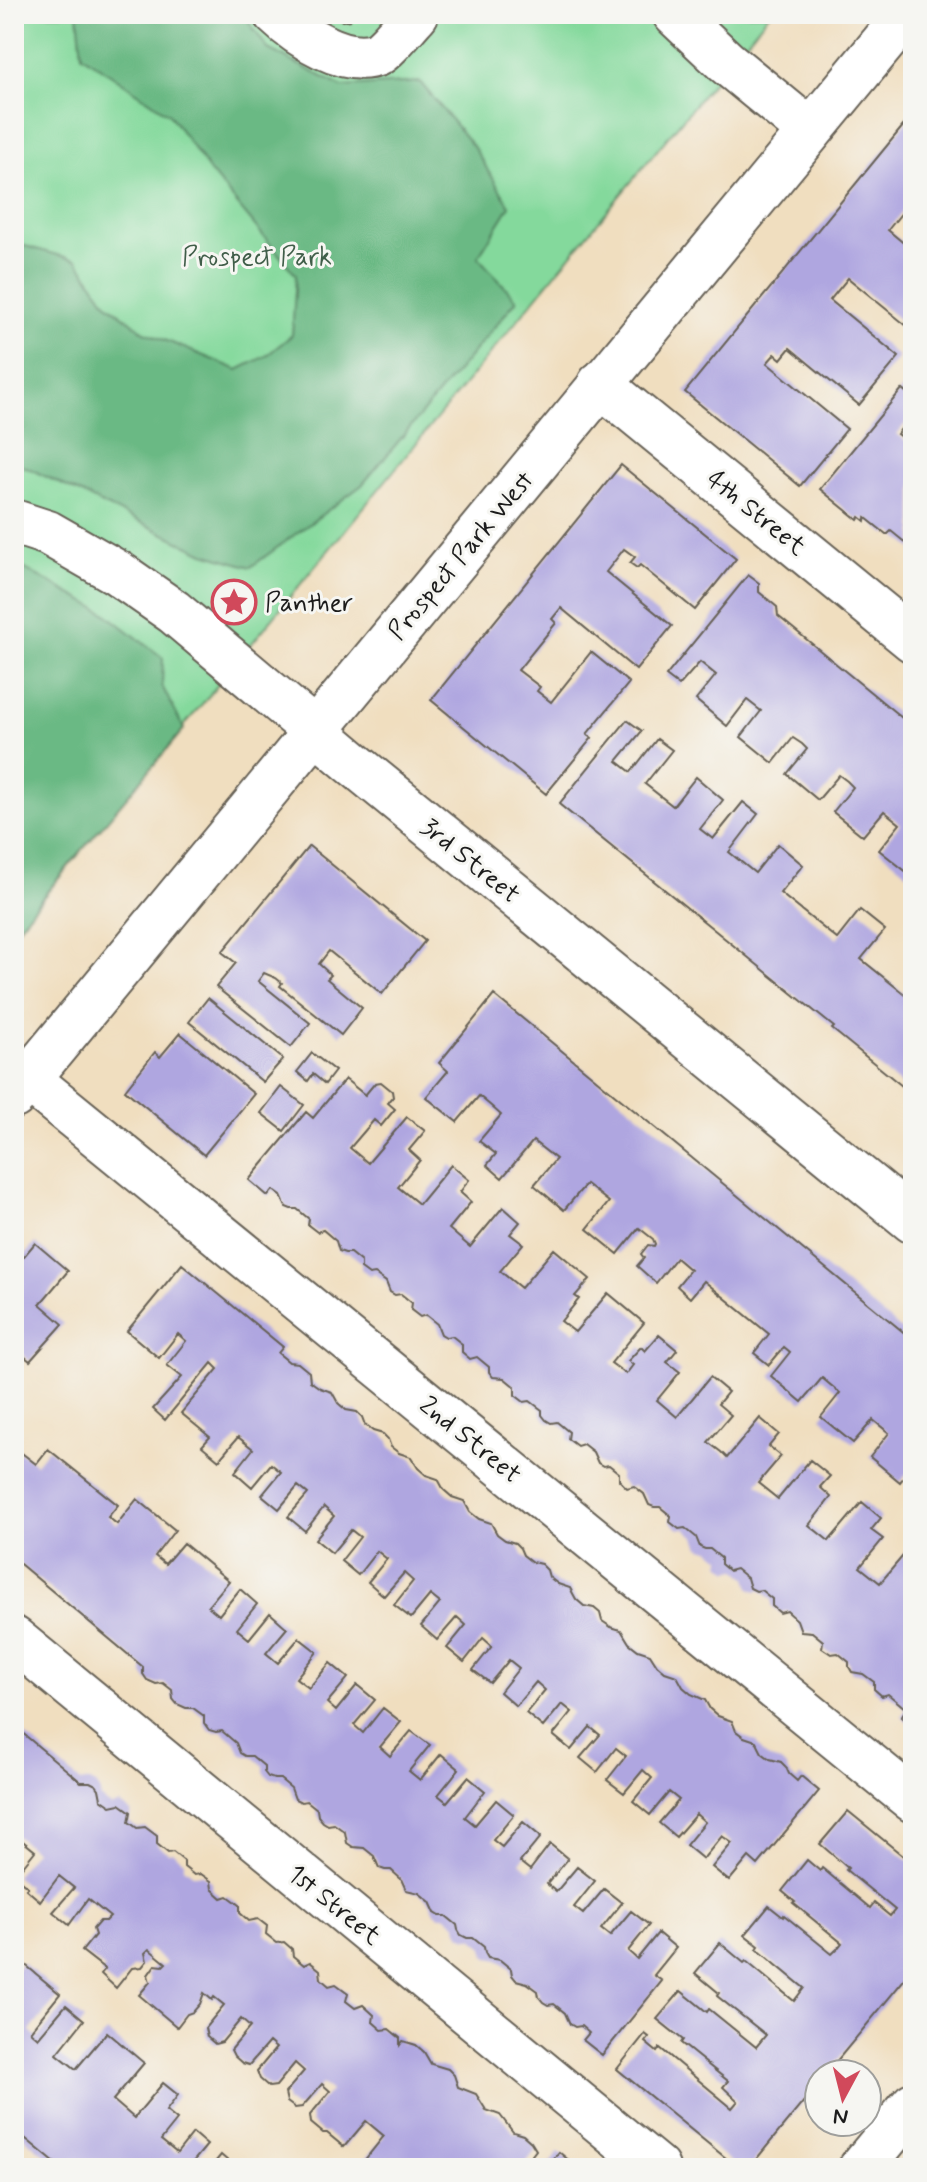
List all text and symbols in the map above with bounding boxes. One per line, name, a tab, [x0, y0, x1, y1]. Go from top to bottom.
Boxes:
park label: Prospect Park	[182, 241, 332, 275]
street label: 4th Street	[699, 463, 812, 564]
street label: Prospect Park West	[381, 465, 542, 648]
place icon: Panther	[210, 578, 258, 626]
place label: Panther	[265, 587, 353, 621]
street label: 3rd Street	[413, 811, 526, 912]
street label: 2nd Street	[412, 1389, 528, 1492]
street label: 1st Street	[280, 1857, 388, 1954]
north arrow	[803, 2058, 883, 2138]
text: N	[832, 2101, 850, 2131]

